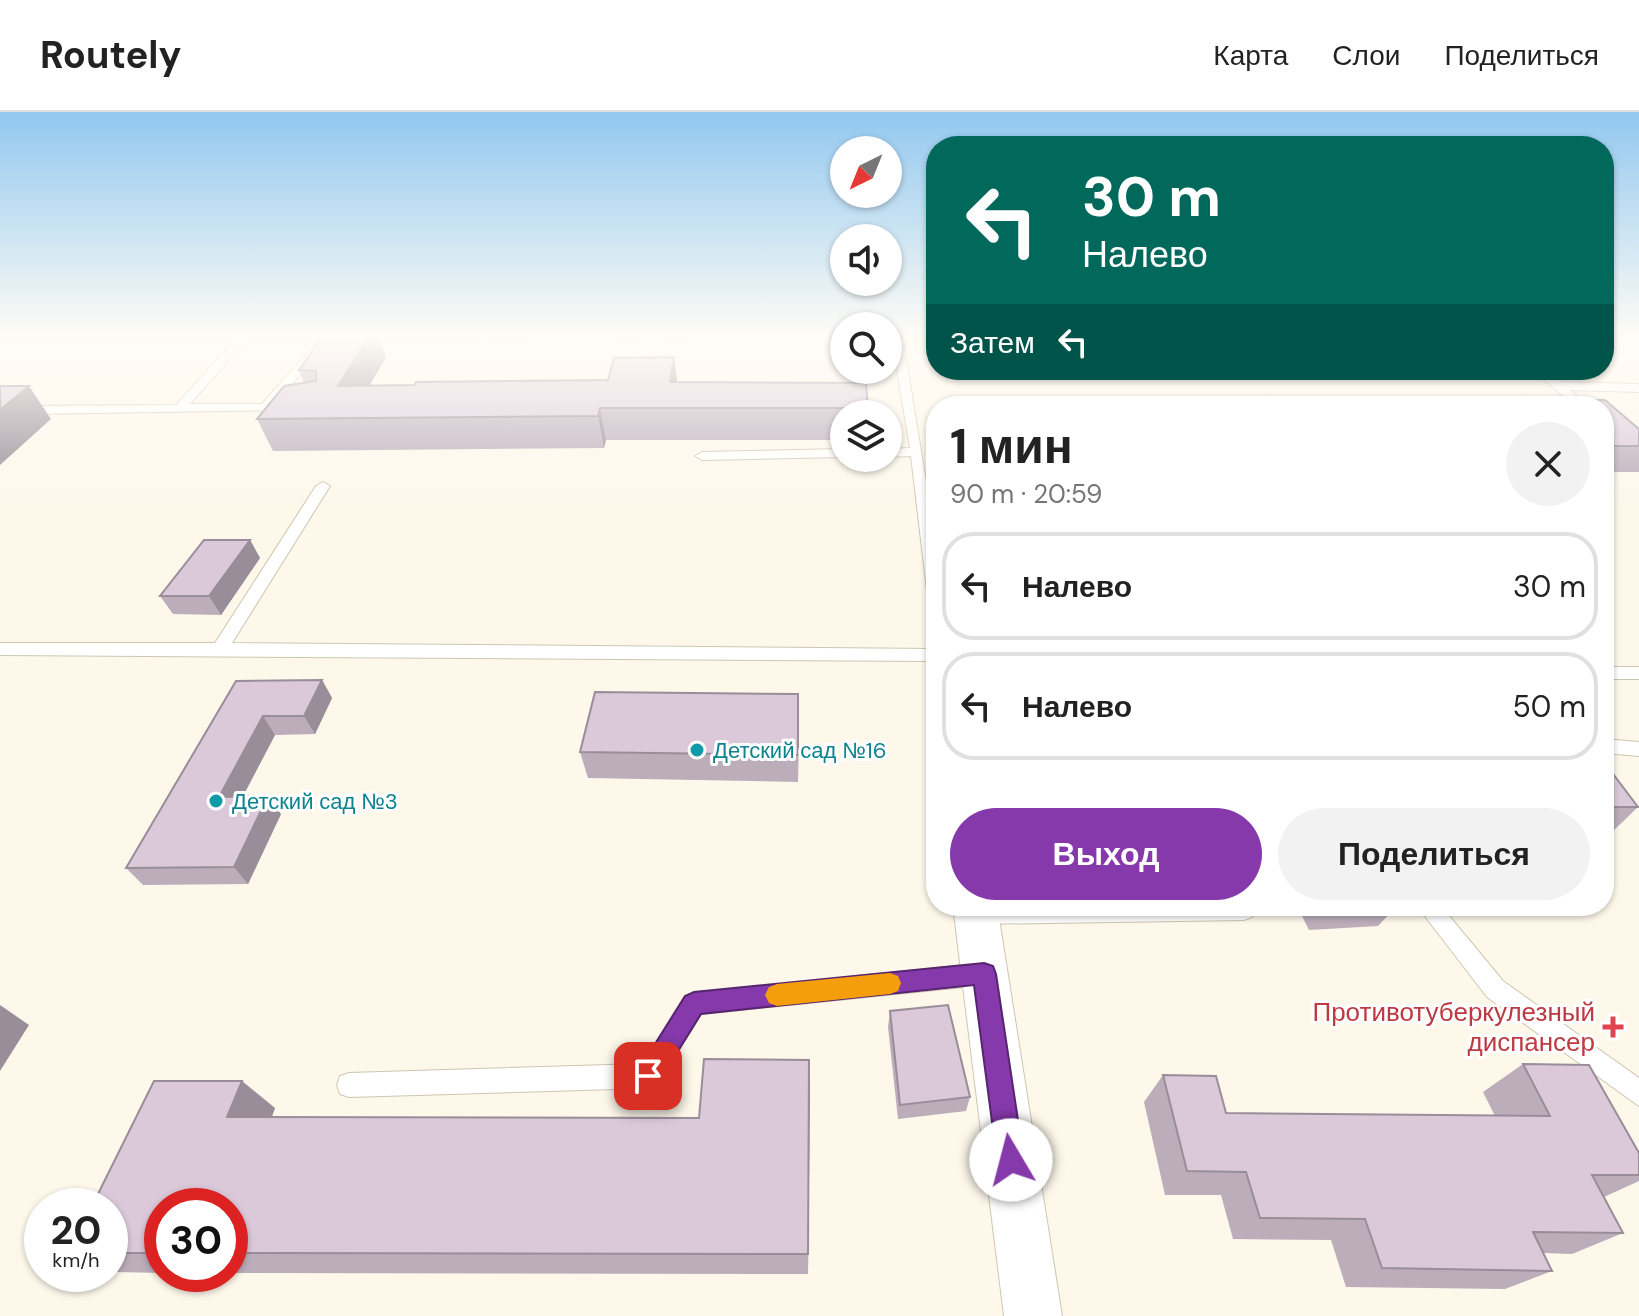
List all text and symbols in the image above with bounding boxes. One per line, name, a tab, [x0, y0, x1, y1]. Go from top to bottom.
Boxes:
text: Routely	[40, 30, 181, 80]
text: Карта	[1213, 37, 1288, 74]
text: Слои	[1332, 37, 1400, 74]
text: Поделиться	[1444, 37, 1599, 74]
north arrow	[830, 136, 902, 208]
map controls	[830, 136, 902, 472]
text: 30 m	[1082, 160, 1221, 233]
icon: left	[950, 168, 1054, 272]
button: sound	[830, 224, 902, 296]
text: Налево	[1082, 231, 1208, 278]
button: search	[830, 312, 902, 384]
icon: left	[1051, 320, 1095, 364]
text: Затем	[950, 323, 1035, 362]
button: layers	[830, 400, 902, 472]
text: 1 мин	[950, 415, 1073, 478]
button: close	[1506, 422, 1590, 506]
text: 90 m · 20:59	[950, 477, 1102, 511]
icon: left	[954, 564, 998, 608]
text: Налево	[1022, 567, 1132, 606]
text: 30 m	[1513, 567, 1586, 606]
icon: left	[954, 684, 998, 728]
text: Налево	[1022, 687, 1132, 726]
text: 50 m	[1512, 687, 1586, 726]
place label: Детский сад №16	[713, 736, 887, 765]
marker: Детский сад №16	[688, 741, 706, 759]
place label: Детский сад №3	[232, 787, 398, 816]
marker: Детский сад №3	[207, 792, 225, 810]
button: Выход	[950, 808, 1262, 900]
button: Поделиться	[1278, 808, 1590, 900]
place label: Противотуберкулезный диспансер	[1312, 995, 1595, 1059]
marker: Противотуберкулезный диспансер	[1602, 1016, 1624, 1038]
pin	[614, 1042, 682, 1110]
icon: arrive	[626, 1054, 670, 1098]
position arrow	[969, 1118, 1053, 1202]
speed limit sign: 30	[144, 1188, 248, 1292]
text: 20	[50, 1204, 102, 1256]
text: km/h	[52, 1247, 100, 1273]

